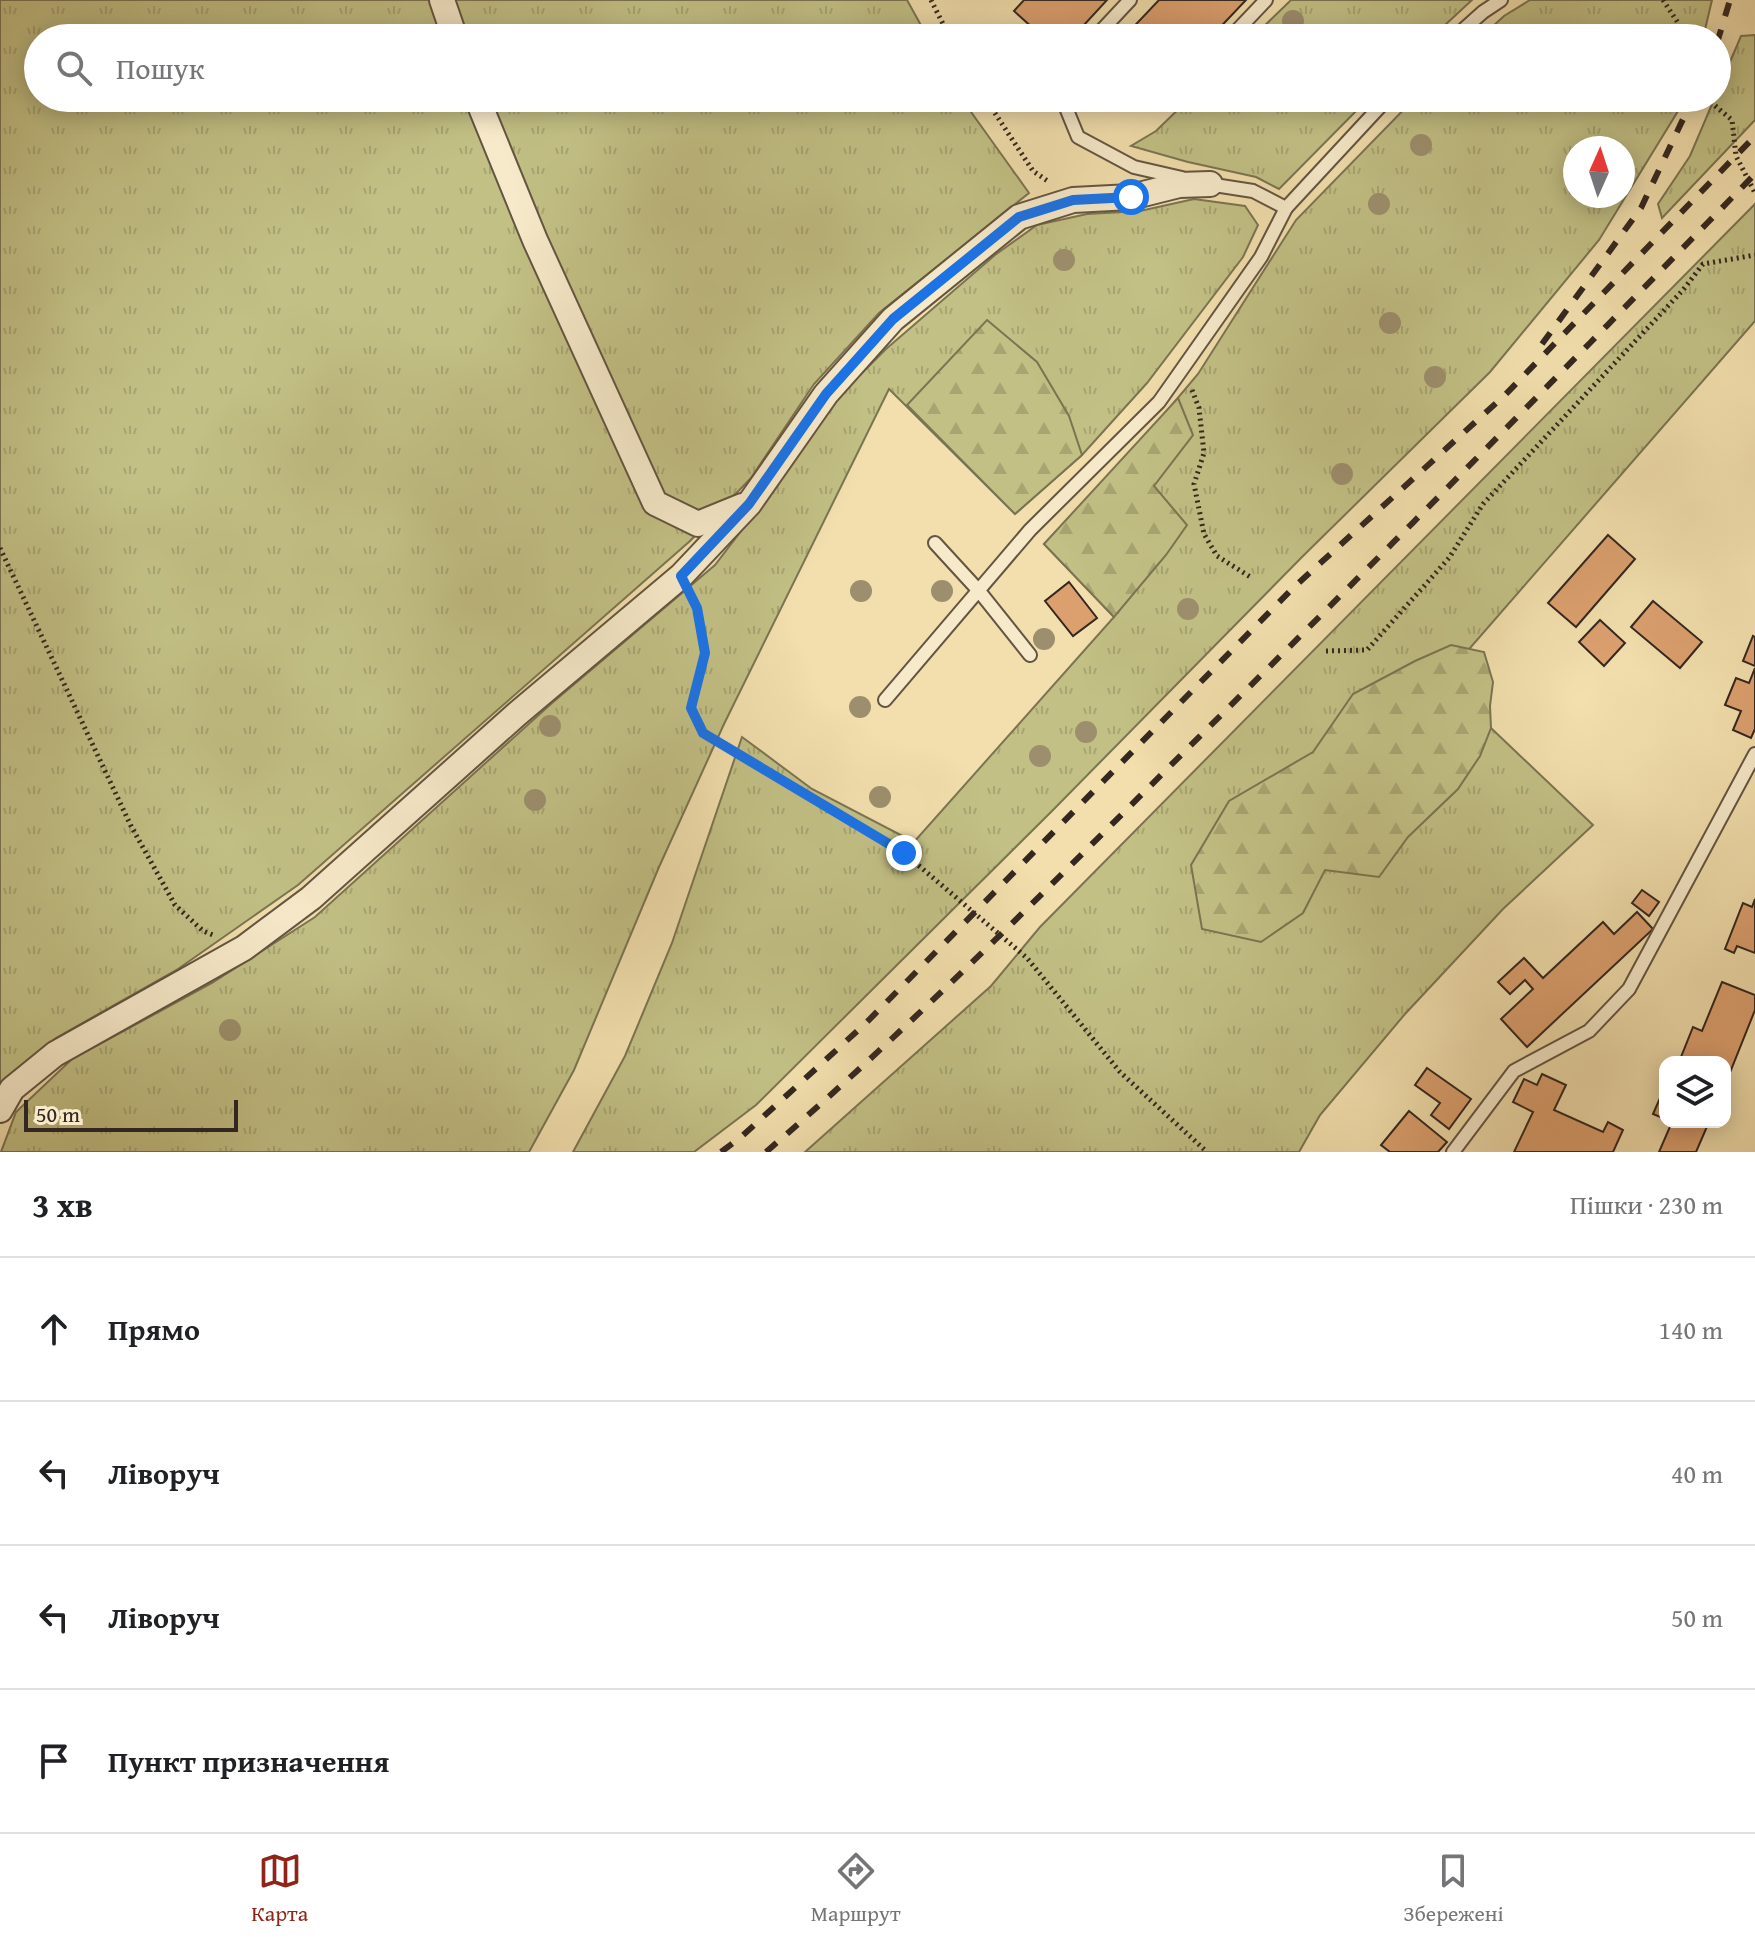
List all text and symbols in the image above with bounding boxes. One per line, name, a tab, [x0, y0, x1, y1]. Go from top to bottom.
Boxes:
search box	[24, 24, 1731, 112]
icon: search	[52, 46, 96, 90]
text: Пошук	[116, 46, 204, 90]
north arrow	[1563, 136, 1635, 208]
route start	[1113, 179, 1149, 215]
route end	[886, 835, 922, 871]
map controls	[1659, 1056, 1731, 1128]
button: layers	[1659, 1056, 1731, 1128]
scale bar	[24, 1096, 238, 1132]
text: 50 m	[36, 1098, 80, 1130]
text: 3 хв	[32, 1180, 93, 1229]
text: Пішки · 230 m	[1570, 1185, 1723, 1224]
icon: ahead	[32, 1307, 76, 1351]
text: Прямо	[108, 1307, 200, 1351]
text: 140 m	[1658, 1310, 1723, 1349]
icon: left	[32, 1451, 76, 1495]
text: Ліворуч	[108, 1451, 220, 1495]
text: 40 m	[1671, 1454, 1723, 1493]
icon: left	[32, 1595, 76, 1639]
text: Ліворуч	[108, 1595, 220, 1639]
text: 50 m	[1671, 1598, 1723, 1637]
icon: arrive	[32, 1739, 76, 1783]
text: Пункт призначення	[108, 1739, 389, 1783]
tab: Карта	[251, 1849, 308, 1929]
tab: Маршрут	[811, 1849, 901, 1929]
tab: Збережені	[1403, 1849, 1504, 1929]

